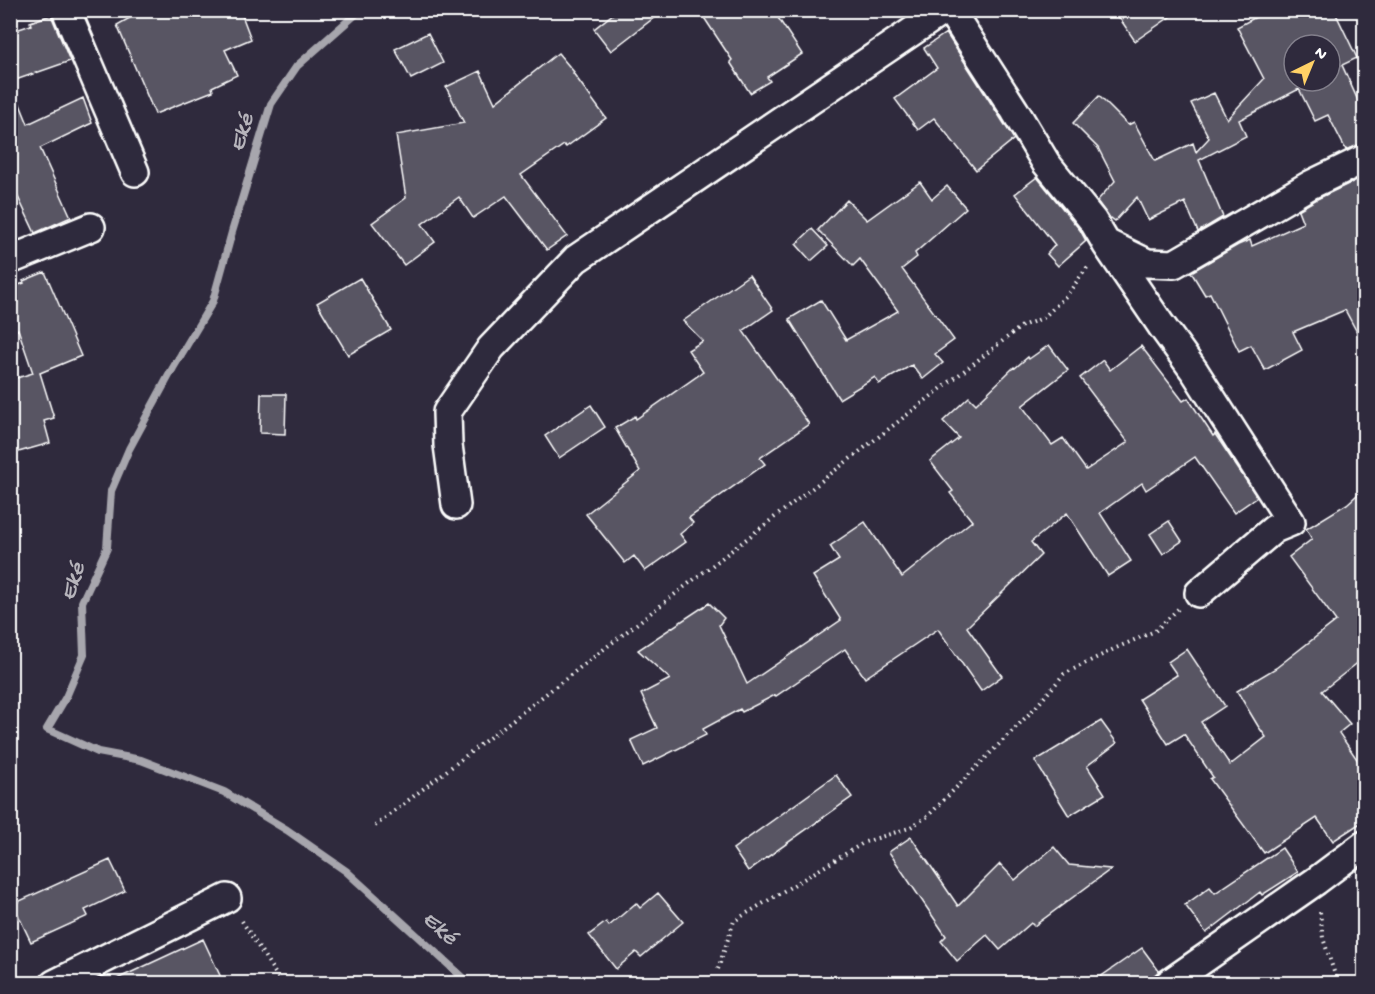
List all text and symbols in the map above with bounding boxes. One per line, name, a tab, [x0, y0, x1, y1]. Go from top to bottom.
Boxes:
north arrow	[1282, 33, 1342, 93]
text: N	[1310, 44, 1331, 65]
water label: Eké	[224, 109, 263, 155]
water label: Eké	[54, 558, 94, 605]
water label: Eké	[415, 905, 464, 954]

